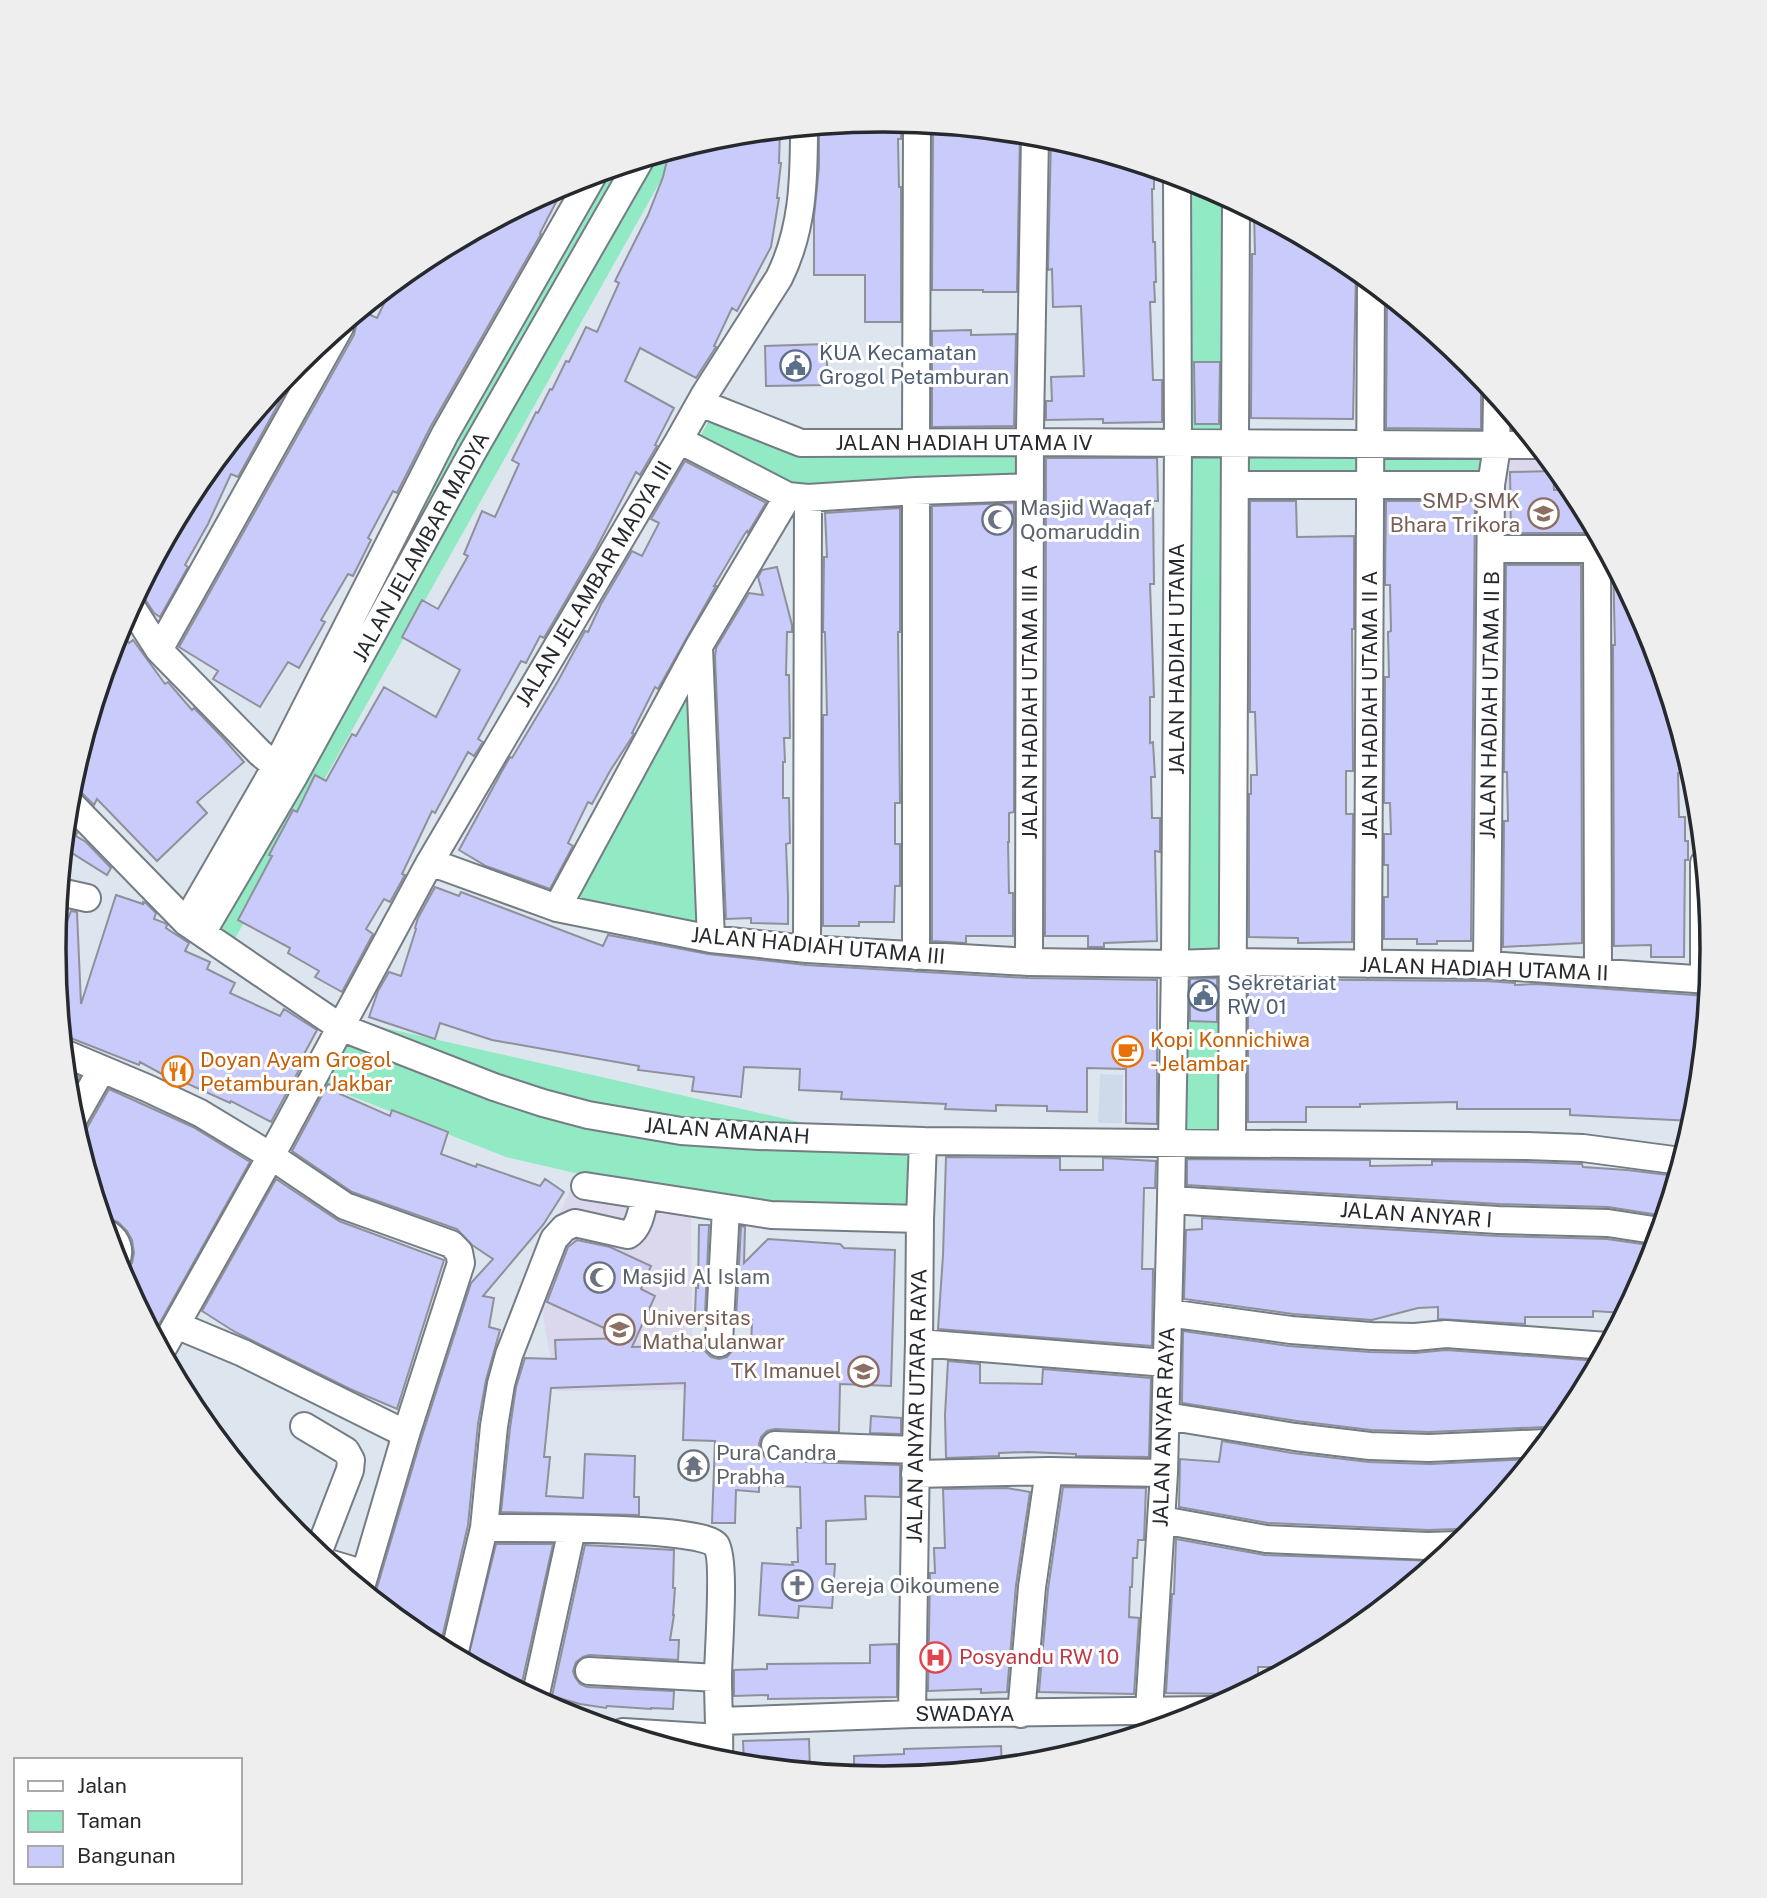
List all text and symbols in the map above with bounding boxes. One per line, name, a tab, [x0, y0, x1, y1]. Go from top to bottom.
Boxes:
place label: KUA Kecamatan Grogol Petamburan	[819, 340, 1009, 389]
public building icon: KUA Kecamatan Grogol Petamburan	[779, 348, 813, 382]
street label: JALAN JELAMBAR MADYA	[347, 427, 494, 666]
street label: JALAN HADIAH UTAMA IV	[835, 430, 1093, 455]
street label: JALAN JELAMBAR MADYA III	[510, 456, 677, 711]
place label: SMP SMK Bhara Trikora	[1390, 488, 1520, 537]
place label: Masjid Waqaf Qomaruddin	[1020, 495, 1151, 544]
school or university icon: SMP SMK Bhara Trikora	[1526, 496, 1560, 530]
mosque icon: Masjid Waqaf Qomaruddin	[980, 503, 1014, 537]
street label: JALAN HADIAH UTAMA	[1164, 543, 1189, 775]
street label: JALAN HADIAH UTAMA III A	[1017, 564, 1042, 839]
street label: JALAN HADIAH UTAMA II A	[1357, 570, 1382, 839]
street label: JALAN HADIAH UTAMA II B	[1475, 571, 1504, 839]
street label: JALAN HADIAH UTAMA III	[690, 922, 946, 969]
street label: JALAN HADIAH UTAMA II	[1359, 952, 1609, 985]
place label: Sekretariat RW 01	[1227, 970, 1337, 1019]
public building icon: Sekretariat RW 01	[1187, 978, 1221, 1012]
place label: Kopi Konnichiwa - Jelambar	[1150, 1027, 1310, 1076]
cafe icon: Kopi Konnichiwa - Jelambar	[1110, 1035, 1144, 1069]
place label: Doyan Ayam Grogol Petamburan, Jakbar	[200, 1047, 393, 1096]
restaurant icon: Doyan Ayam Grogol Petamburan, Jakbar	[160, 1055, 194, 1089]
street label: JALAN AMANAH	[643, 1112, 811, 1149]
street label: JALAN ANYAR I	[1339, 1197, 1493, 1232]
mosque icon: Masjid Al Islam	[582, 1260, 616, 1294]
place label: Masjid Al Islam	[622, 1264, 770, 1289]
street label: JALAN ANYAR UTARA RAYA	[902, 1268, 931, 1544]
place label: Universitas Matha'ulanwar	[642, 1305, 785, 1354]
school or university icon: Universitas Matha'ulanwar	[602, 1313, 636, 1347]
street label: JALAN ANYAR RAYA	[1148, 1326, 1179, 1528]
school or university icon: TK Imanuel	[847, 1354, 881, 1388]
place label: TK Imanuel	[731, 1358, 841, 1383]
place label: Pura Candra Prabha	[716, 1440, 836, 1489]
temple icon: Pura Candra Prabha	[676, 1448, 710, 1482]
church icon: Gereja Oikoumene	[780, 1569, 814, 1603]
place label: Gereja Oikoumene	[820, 1573, 1000, 1598]
hospital icon: Posyandu RW 10	[919, 1640, 953, 1674]
place label: Posyandu RW 10	[959, 1644, 1119, 1669]
street label: SWADAYA	[915, 1701, 1015, 1726]
legend	[14, 1758, 242, 1884]
text: Jalan	[77, 1773, 127, 1798]
text: Taman	[77, 1808, 142, 1833]
text: Bangunan	[77, 1843, 176, 1868]

